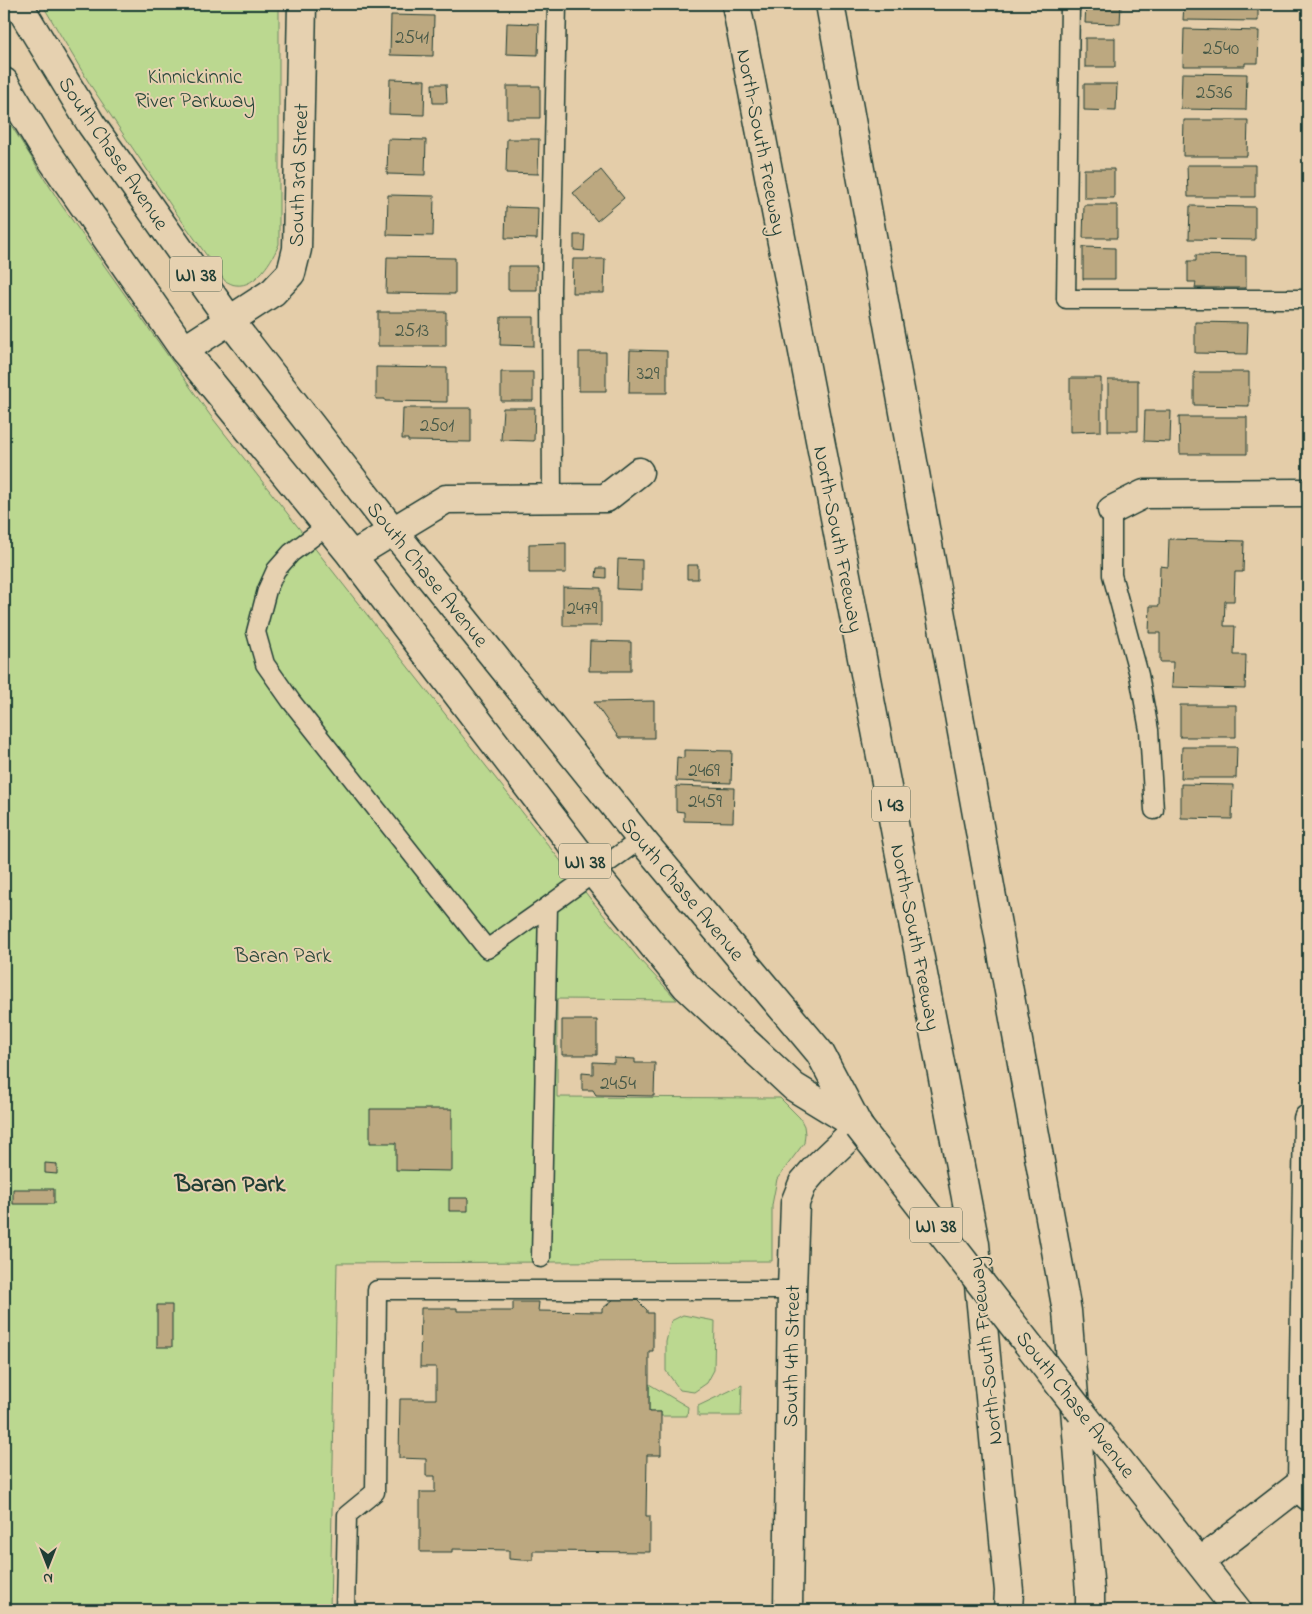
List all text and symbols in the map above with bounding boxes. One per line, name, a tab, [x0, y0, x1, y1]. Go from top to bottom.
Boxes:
house number: 2541	[395, 25, 429, 52]
house number: 2540	[1203, 36, 1239, 63]
street label: North-South Freeway	[725, 47, 793, 238]
park label: Kinnickinnic River Parkway	[135, 63, 255, 119]
street label: South Chase Avenue	[50, 71, 175, 237]
house number: 2536	[1196, 80, 1232, 107]
street label: South 3rd Street	[282, 103, 317, 247]
road number: WI 38	[170, 256, 222, 292]
house number: 2513	[395, 318, 429, 345]
house number: 329	[636, 361, 660, 388]
house number: 2501	[420, 413, 454, 440]
street label: North-South Freeway	[802, 444, 870, 635]
street label: South Chase Avenue	[358, 496, 495, 655]
house number: 2479	[567, 596, 598, 623]
house number: 2469	[688, 758, 720, 785]
road number: I 43	[872, 786, 910, 822]
house number: 2459	[688, 789, 722, 816]
street label: South Chase Avenue	[612, 812, 751, 969]
street label: North-South Freeway	[879, 842, 947, 1033]
road number: WI 38	[559, 844, 611, 878]
park label: Baran Park	[234, 942, 332, 972]
house number: 2454	[600, 1071, 636, 1098]
district label: Baran Park	[174, 1168, 286, 1203]
road number: WI 38	[910, 1208, 962, 1242]
street label: North-South Freeway	[962, 1255, 1014, 1446]
street label: South 4th Street	[777, 1285, 809, 1428]
street label: South Chase Avenue	[1007, 1325, 1142, 1486]
north arrow	[22, 1542, 72, 1592]
text: N	[43, 1567, 53, 1588]

